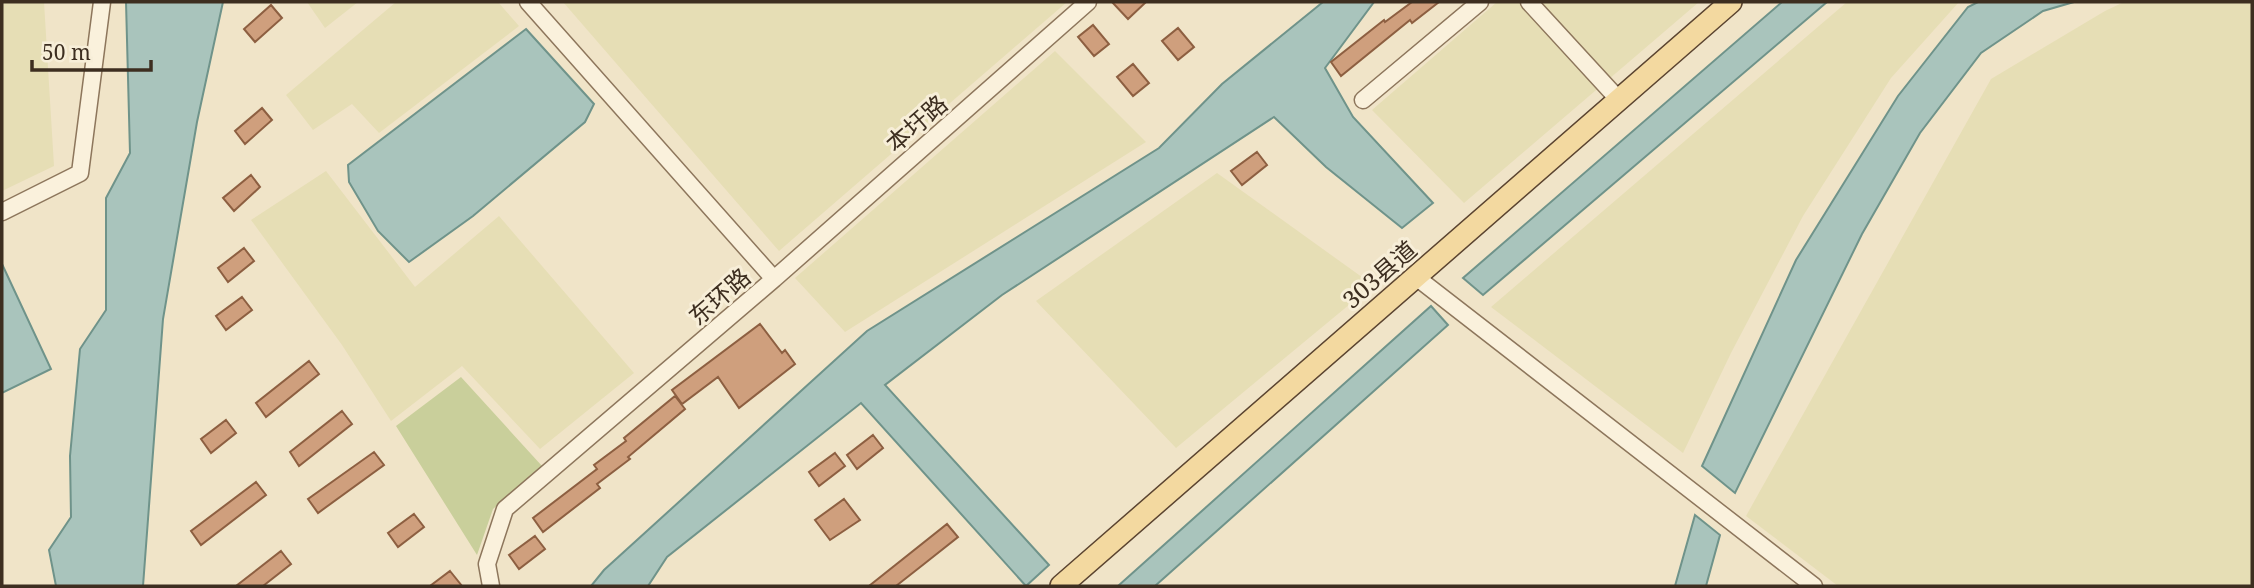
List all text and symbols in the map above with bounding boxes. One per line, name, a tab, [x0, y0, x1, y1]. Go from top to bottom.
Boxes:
scale bar	[32, 28, 150, 72]
text: 50 m	[42, 38, 91, 66]
street label: 本圩路	[878, 87, 954, 159]
street label: 303县道	[1335, 233, 1423, 315]
street label: 东环路	[681, 260, 757, 332]

